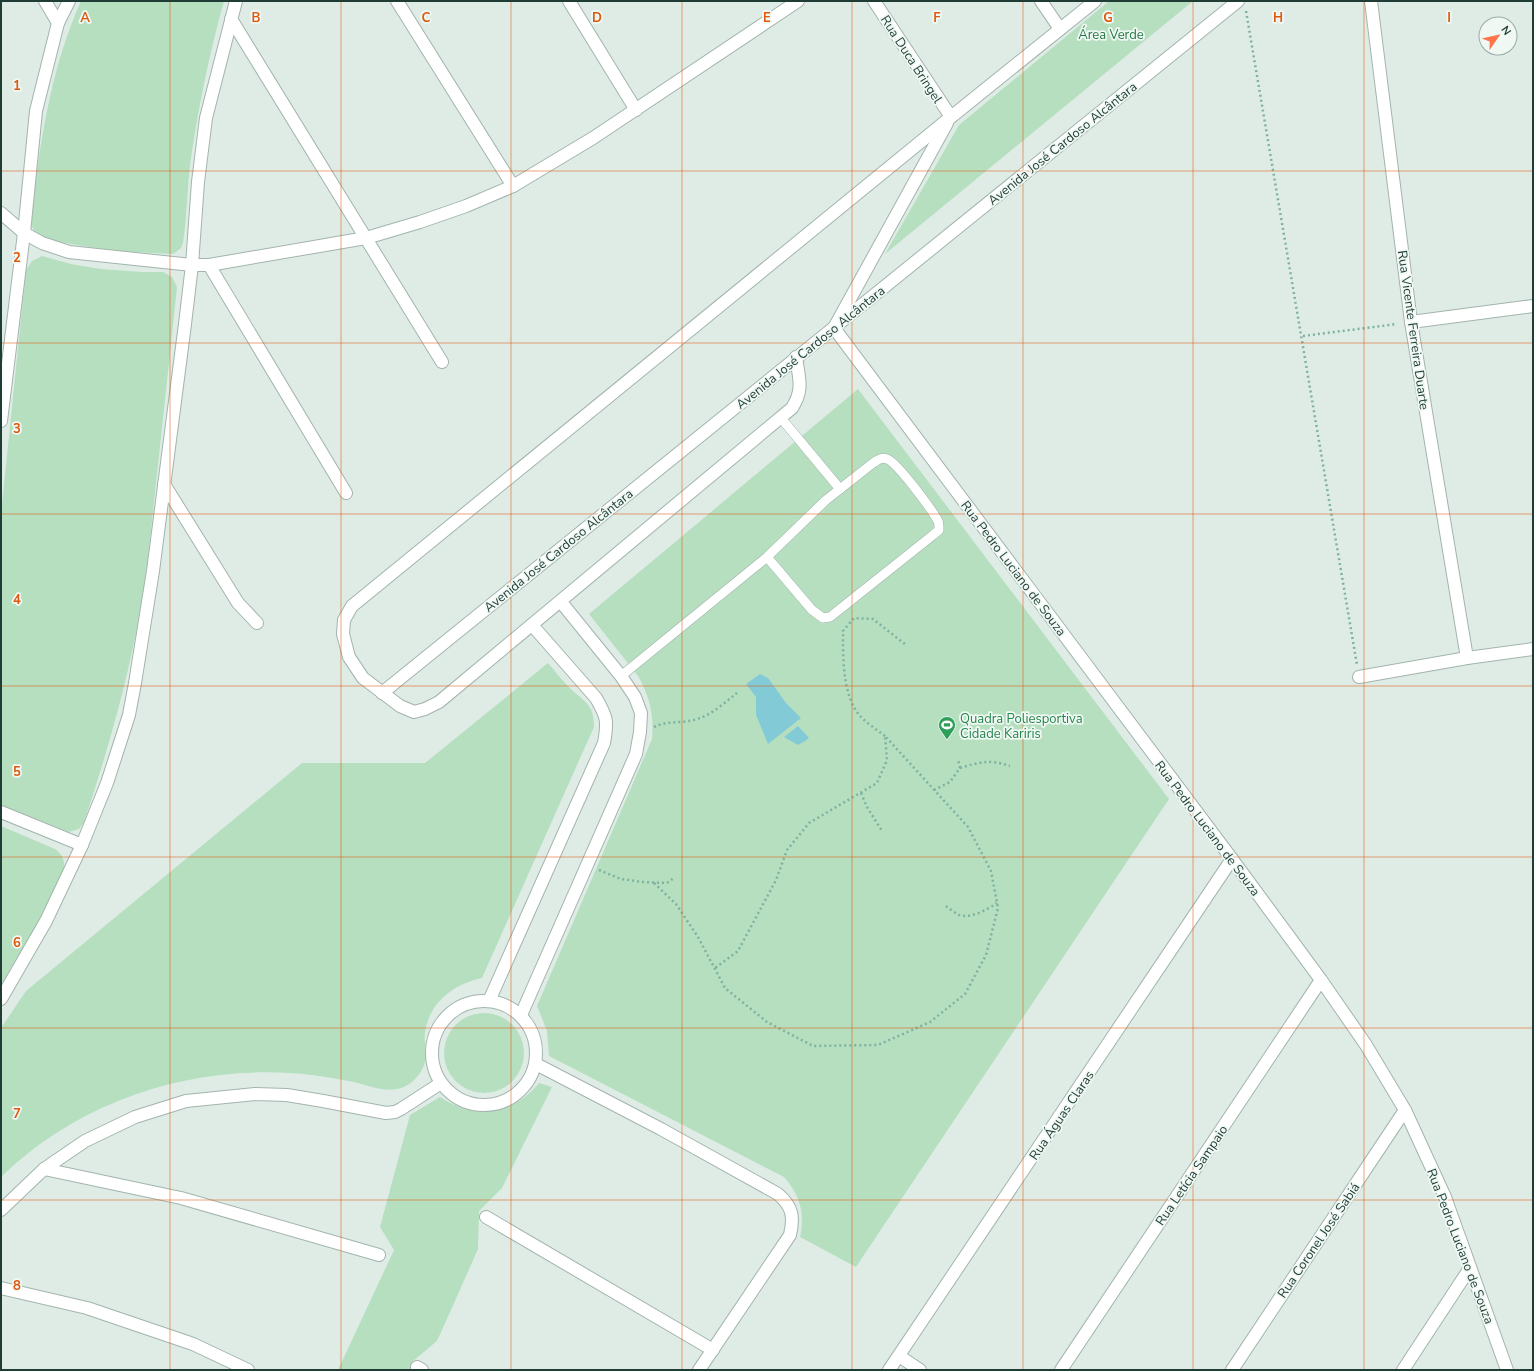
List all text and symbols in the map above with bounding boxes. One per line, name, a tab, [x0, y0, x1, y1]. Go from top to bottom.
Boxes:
text: A	[80, 9, 90, 27]
text: B	[252, 9, 261, 27]
text: C	[422, 9, 431, 27]
text: D	[592, 9, 602, 27]
text: E	[763, 9, 771, 27]
text: F	[933, 9, 941, 27]
text: G	[1103, 9, 1113, 27]
text: H	[1273, 9, 1283, 27]
text: I	[1447, 9, 1451, 27]
street label: Rua Duca Bringel	[876, 12, 946, 107]
north arrow	[1478, 16, 1518, 56]
text: N	[1497, 23, 1514, 38]
park label: Área Verde	[1078, 25, 1144, 44]
text: 1	[13, 77, 21, 95]
street label: Avenida José Cardoso Alcântara	[984, 78, 1141, 210]
text: 2	[13, 249, 21, 267]
street label: Rua Vicente Ferreira Duarte	[1393, 249, 1433, 411]
street label: Avenida José Cardoso Alcântara	[732, 282, 889, 414]
text: 3	[13, 420, 21, 438]
street label: Avenida José Cardoso Alcântara	[480, 485, 637, 617]
street label: Rua Pedro Luciano de Souza	[956, 497, 1070, 640]
text: 4	[13, 591, 21, 609]
place label: Quadra Poliesportiva Cidade Kariris	[960, 710, 1083, 743]
sports icon: Quadra Poliesportiva Cidade Kariris	[937, 715, 957, 740]
street label: Rua Pedro Luciano de Souza	[1150, 757, 1264, 900]
text: 5	[13, 763, 21, 781]
text: 6	[13, 934, 21, 952]
street label: Rua Águas Claras	[1024, 1067, 1098, 1164]
text: 7	[13, 1105, 21, 1123]
street label: Rua Letícia Sampaio	[1151, 1122, 1232, 1229]
street label: Rua Pedro Luciano de Souza	[1422, 1166, 1498, 1327]
street label: Rua Coronel José Sabiá	[1274, 1179, 1364, 1302]
text: 8	[13, 1277, 21, 1295]

